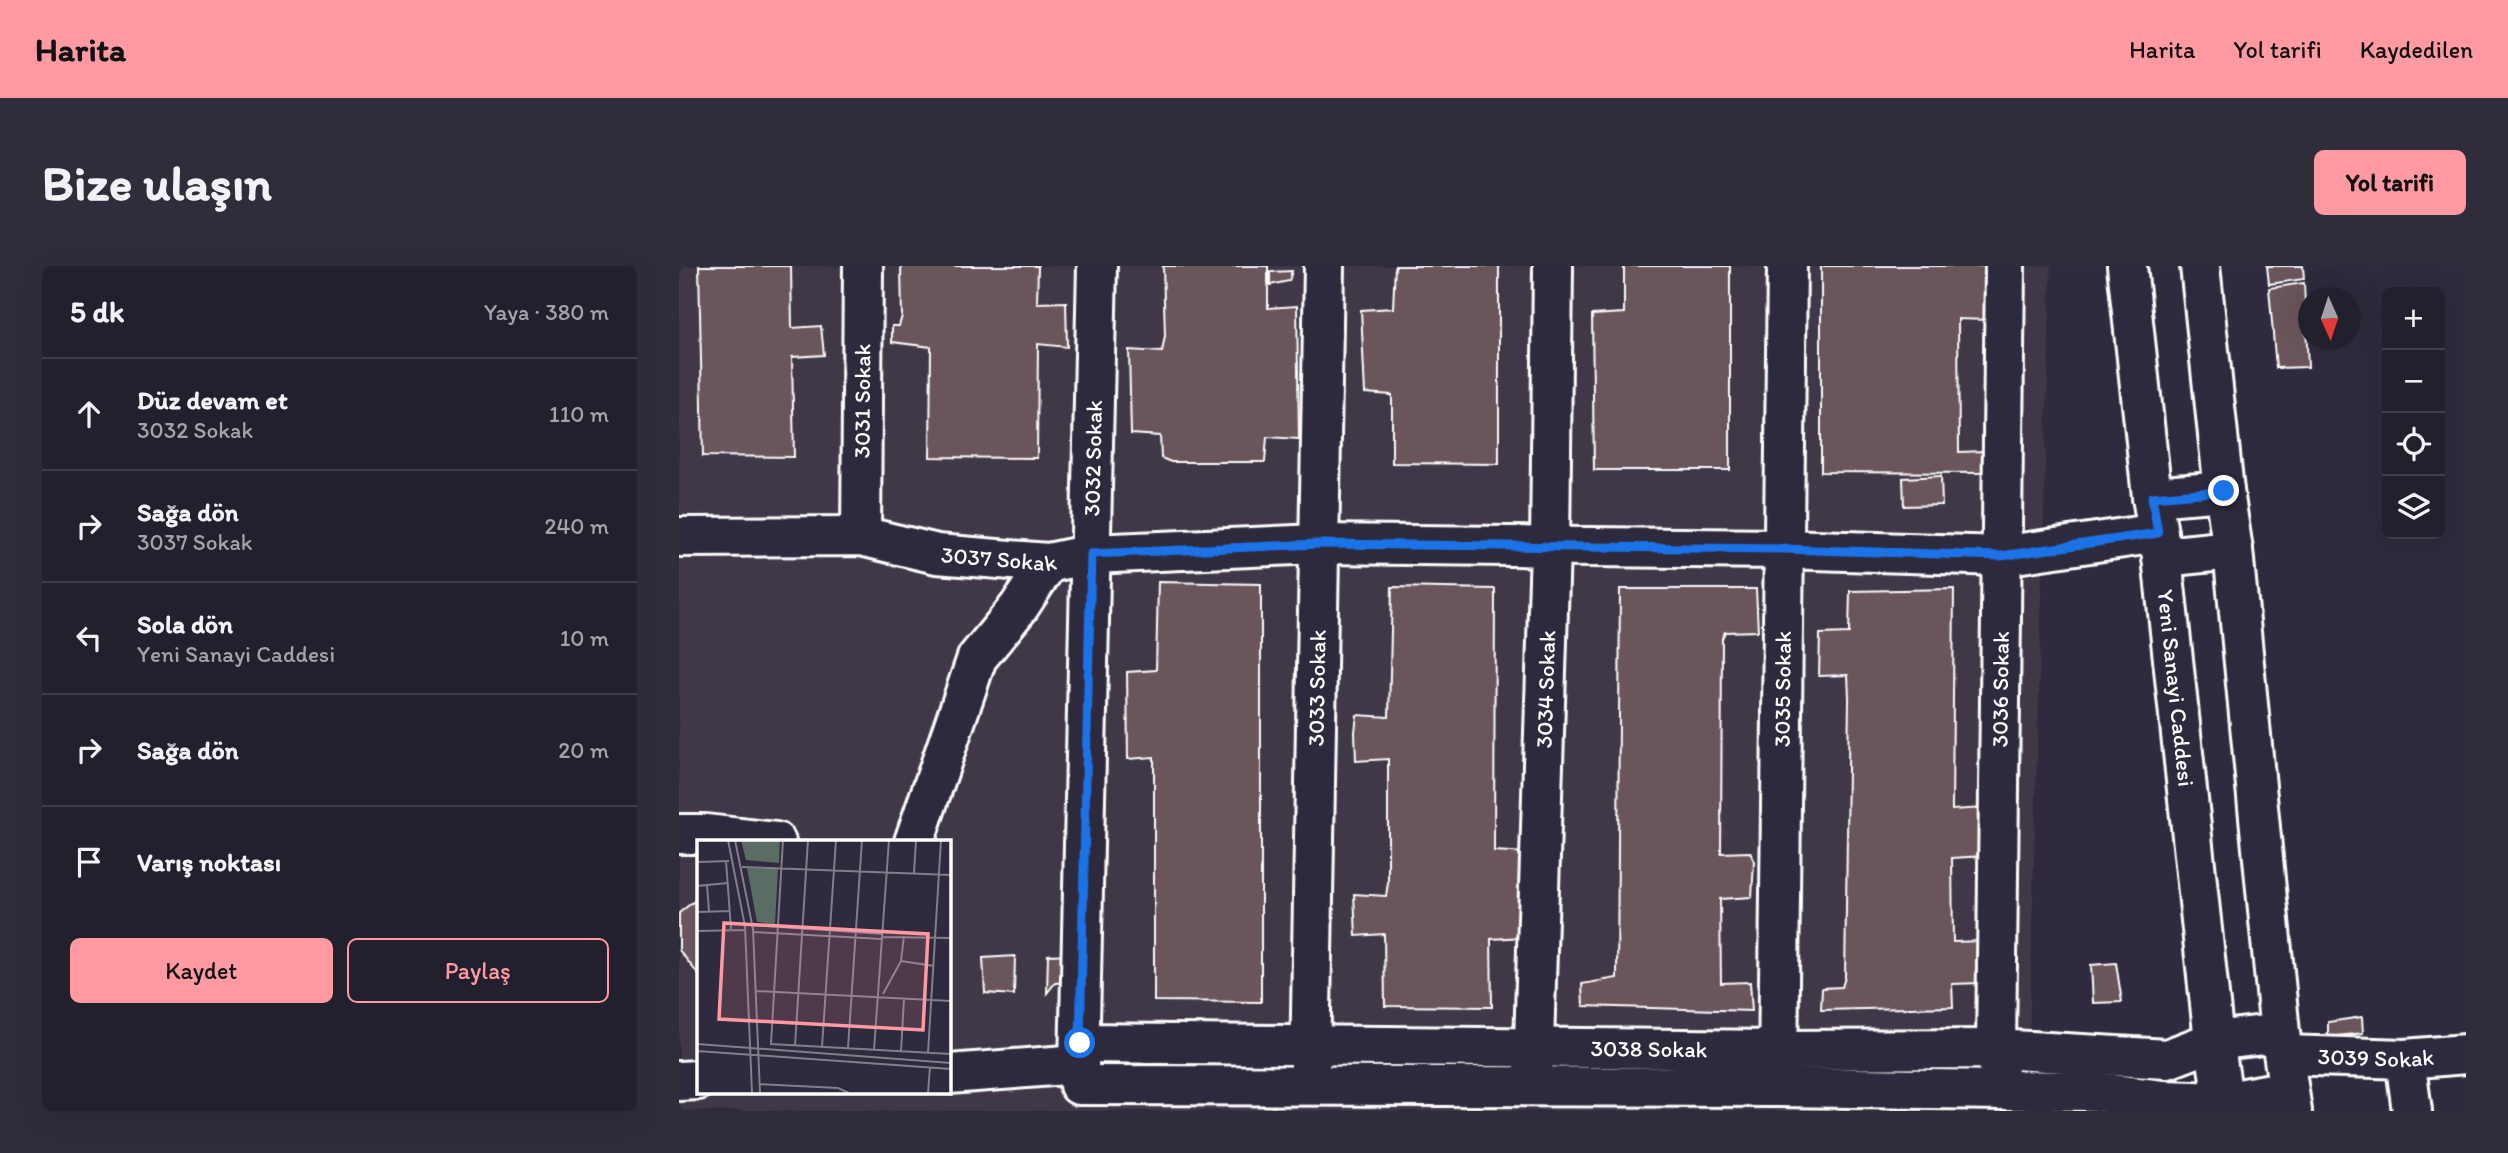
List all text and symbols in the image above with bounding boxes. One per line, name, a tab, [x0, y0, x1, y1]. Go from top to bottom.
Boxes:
text: Harita	[35, 30, 126, 69]
text: Harita	[2129, 35, 2195, 64]
text: Yol tarifi	[2233, 35, 2322, 64]
text: Kaydedilen	[2360, 35, 2473, 64]
button: Yol tarifi	[2314, 150, 2466, 215]
text: Bize ulaşın	[42, 153, 272, 212]
north arrow	[2298, 287, 2361, 350]
map controls	[2382, 287, 2445, 539]
button: +	[2382, 287, 2445, 350]
text: 5 dk	[70, 293, 124, 330]
text: Yaya · 380 m	[484, 298, 609, 326]
street label: 3031 Sokak	[848, 343, 876, 459]
button: −	[2382, 350, 2445, 413]
text: Düz devam et	[137, 384, 288, 416]
icon: ahead	[70, 395, 108, 433]
street label: 3032 Sokak	[1077, 399, 1108, 517]
text: 110 m	[549, 400, 609, 428]
button: locate	[2382, 413, 2445, 476]
text: 3032 Sokak	[137, 416, 253, 444]
route end	[2208, 475, 2239, 506]
button: layers	[2382, 476, 2445, 539]
text: Sağa dön	[137, 496, 239, 528]
icon: right	[70, 507, 108, 545]
text: 240 m	[544, 512, 609, 540]
text: 3037 Sokak	[137, 528, 252, 556]
street label: 3037 Sokak	[940, 540, 1059, 577]
street label: Yeni Sanayi Caddesi	[2152, 588, 2201, 788]
text: Sola dön	[137, 608, 233, 640]
icon: left	[70, 619, 108, 657]
text: 10 m	[560, 624, 609, 652]
street label: 3033 Sokak	[1302, 629, 1332, 747]
street label: 3034 Sokak	[1530, 630, 1561, 749]
street label: 3035 Sokak	[1768, 630, 1797, 747]
street label: 3036 Sokak	[1985, 631, 2015, 748]
text: Yeni Sanayi Caddesi	[137, 640, 335, 668]
icon: right	[70, 731, 108, 769]
text: Sağa dön	[137, 734, 239, 766]
text: 20 m	[558, 736, 609, 764]
inset map	[697, 840, 950, 1094]
icon: arrive	[70, 843, 108, 881]
text: Varış noktası	[137, 846, 281, 878]
button: Kaydet	[70, 938, 333, 1003]
button: Paylaş	[347, 938, 609, 1003]
route start	[1064, 1027, 1095, 1058]
street label: 3038 Sokak	[1590, 1034, 1708, 1063]
street label: 3039 Sokak	[2317, 1042, 2435, 1073]

